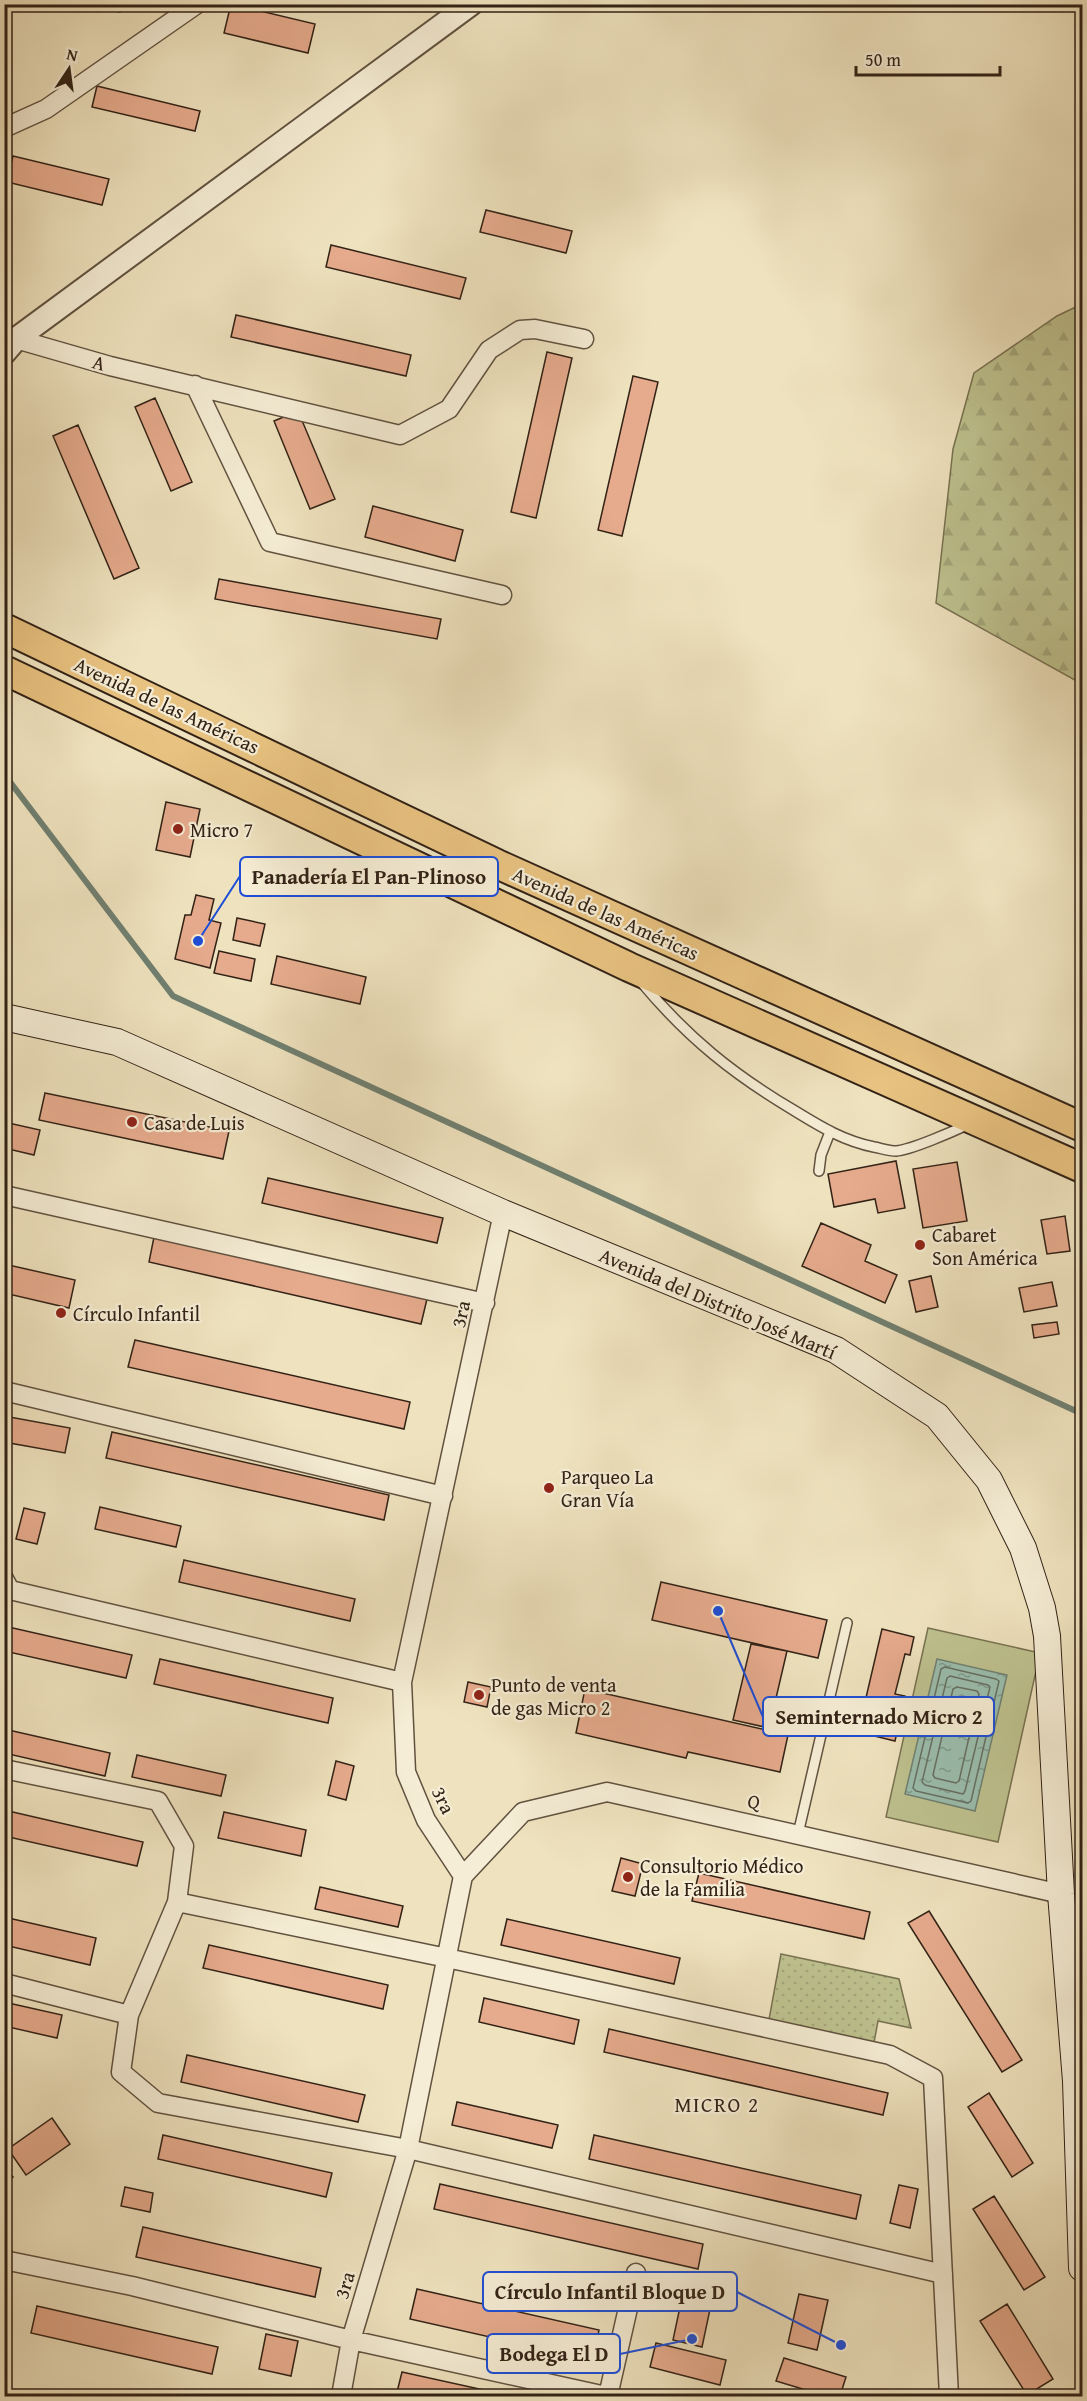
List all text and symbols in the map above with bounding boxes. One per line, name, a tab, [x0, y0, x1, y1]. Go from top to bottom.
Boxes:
north arrow	[39, 39, 99, 99]
scale bar	[856, 39, 1000, 77]
text: N	[64, 41, 81, 67]
text: 50 m	[865, 46, 901, 73]
street label: A	[89, 346, 109, 378]
street label: Avenida de las Américas	[70, 649, 264, 761]
place label: Micro 7	[190, 815, 253, 844]
marker: Micro 7	[171, 822, 185, 836]
callout: Panadería El Pan-Plinoso	[240, 857, 498, 896]
street label: Avenida de las Américas	[508, 859, 704, 967]
text: Panadería El Pan-Plinoso	[252, 861, 486, 892]
place label: Casa de Luis	[144, 1108, 245, 1137]
marker: Casa de Luis	[125, 1115, 139, 1129]
place label: Cabaret Son América	[932, 1220, 1038, 1272]
marker: Cabaret Son América	[913, 1238, 927, 1252]
street label: Avenida del Distrito José Martí	[595, 1240, 841, 1366]
street label: 3ra	[443, 1297, 477, 1330]
place label: Círculo Infantil	[73, 1299, 200, 1328]
marker: Círculo Infantil	[54, 1306, 68, 1320]
place label: Parqueo La Gran Vía	[561, 1462, 654, 1514]
marker: Parqueo La Gran Vía	[542, 1481, 556, 1495]
place label: Punto de venta de gas Micro 2	[491, 1670, 617, 1722]
marker: Punto de venta de gas Micro 2	[472, 1688, 486, 1702]
callout: Seminternado Micro 2	[763, 1697, 994, 1736]
text: Seminternado Micro 2	[775, 1701, 983, 1732]
street label: 3ra	[425, 1781, 463, 1819]
street label: Q	[745, 1786, 764, 1817]
place label: Consultorio Médico de la Familia	[640, 1851, 804, 1903]
marker: Consultorio Médico de la Familia	[621, 1870, 635, 1884]
district label: MICRO 2	[674, 2089, 760, 2120]
street label: 3ra	[326, 2267, 362, 2302]
callout: Círculo Infantil Bloque D	[483, 2272, 737, 2311]
text: Círculo Infantil Bloque D	[495, 2276, 725, 2307]
callout: Bodega El D	[487, 2334, 620, 2373]
text: Bodega El D	[499, 2338, 609, 2369]

